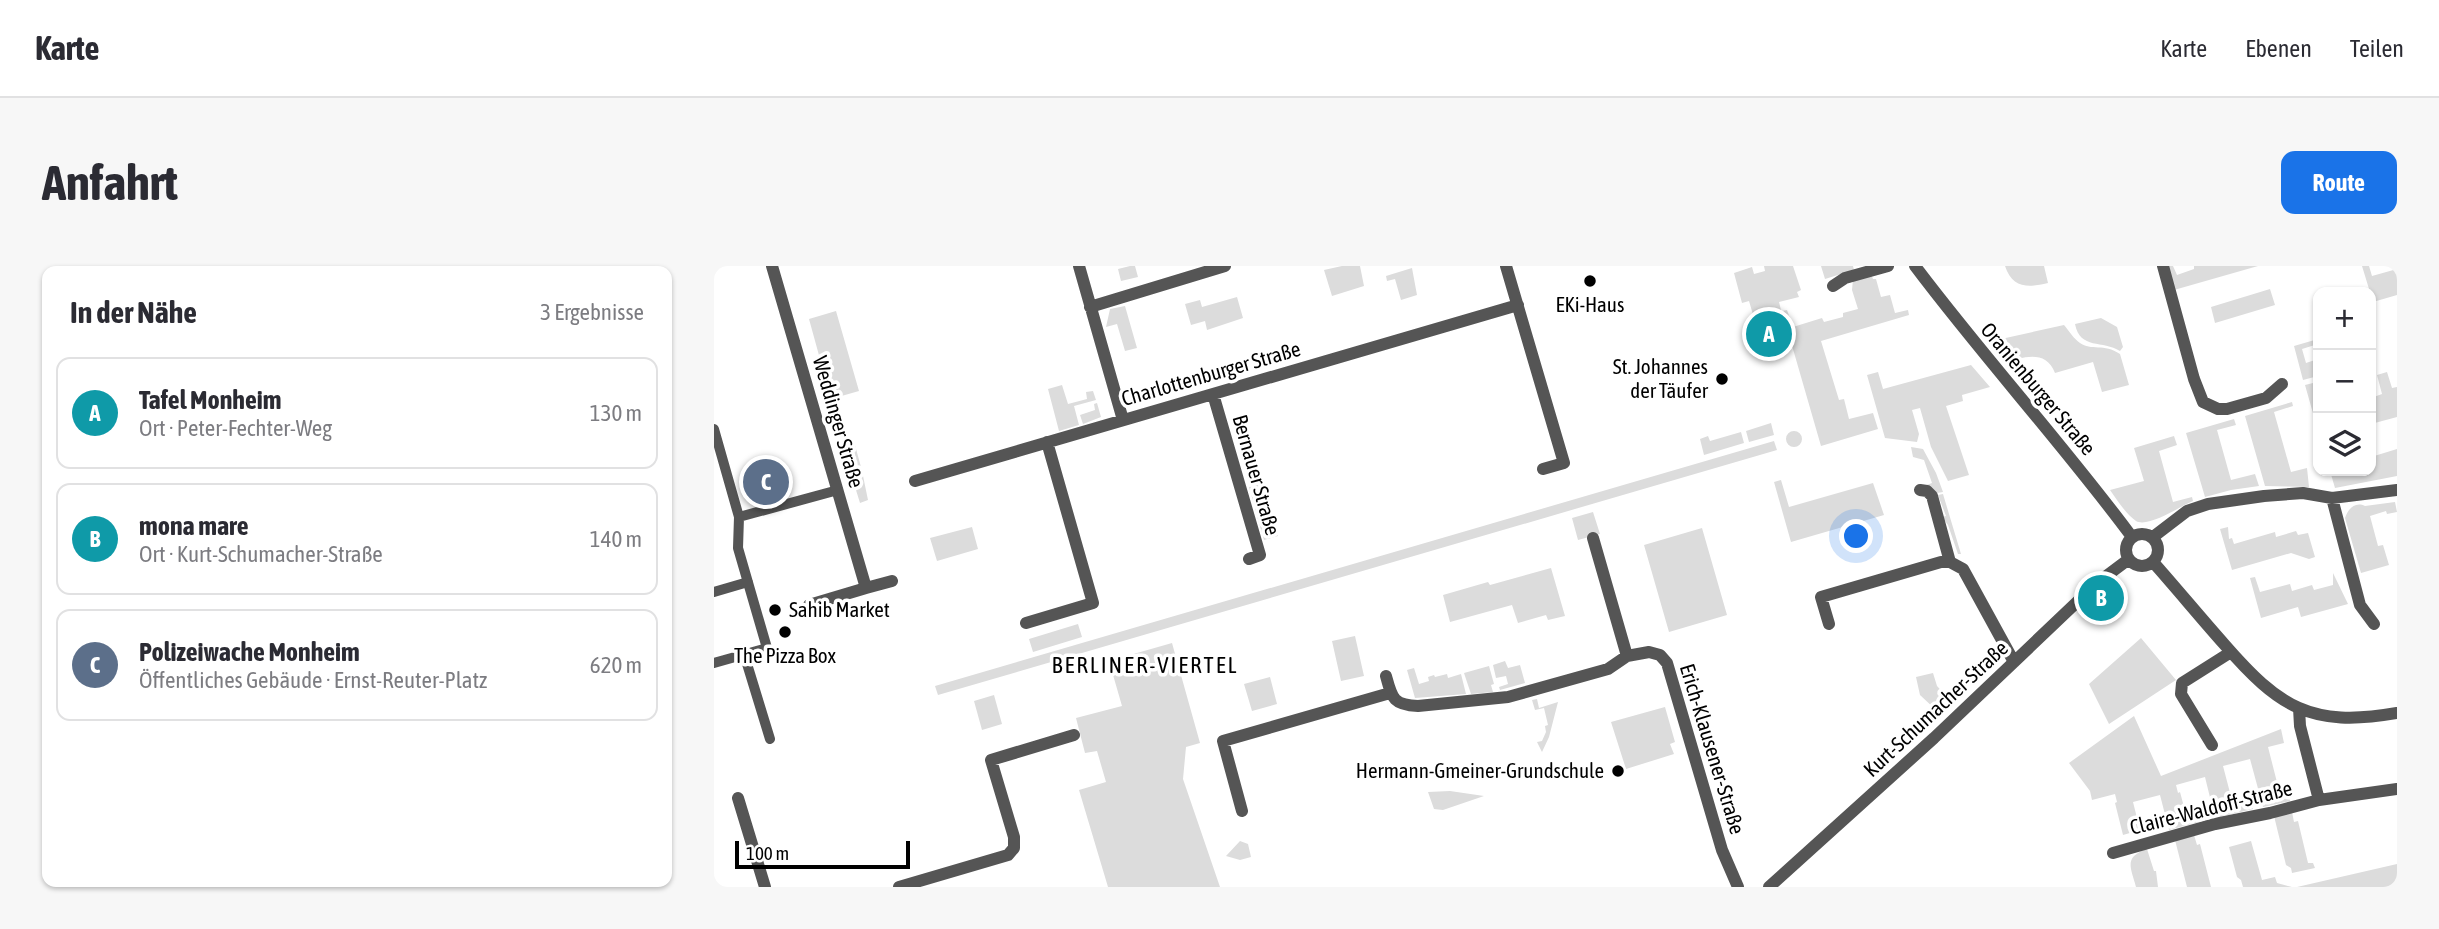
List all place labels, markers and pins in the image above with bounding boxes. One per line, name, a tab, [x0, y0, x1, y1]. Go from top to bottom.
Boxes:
marker: EKi-Haus	[1582, 273, 1598, 289]
place label: EKi-Haus	[1556, 292, 1624, 316]
pin: A	[1746, 308, 1792, 360]
place label: St. Johannes der Täufer	[1613, 354, 1709, 402]
marker: St. Johannes der Täufer	[1714, 371, 1730, 387]
pin: C	[743, 456, 789, 508]
pin: B	[2078, 572, 2124, 624]
place label: Sahib Market	[789, 597, 890, 621]
marker: Sahib Market	[767, 602, 783, 618]
marker: The Pizza Box	[777, 624, 793, 640]
place label: The Pizza Box	[734, 643, 836, 667]
place label: Hermann-Gmeiner-Grundschule	[1356, 758, 1604, 782]
marker: Hermann-Gmeiner-Grundschule	[1610, 763, 1626, 779]

